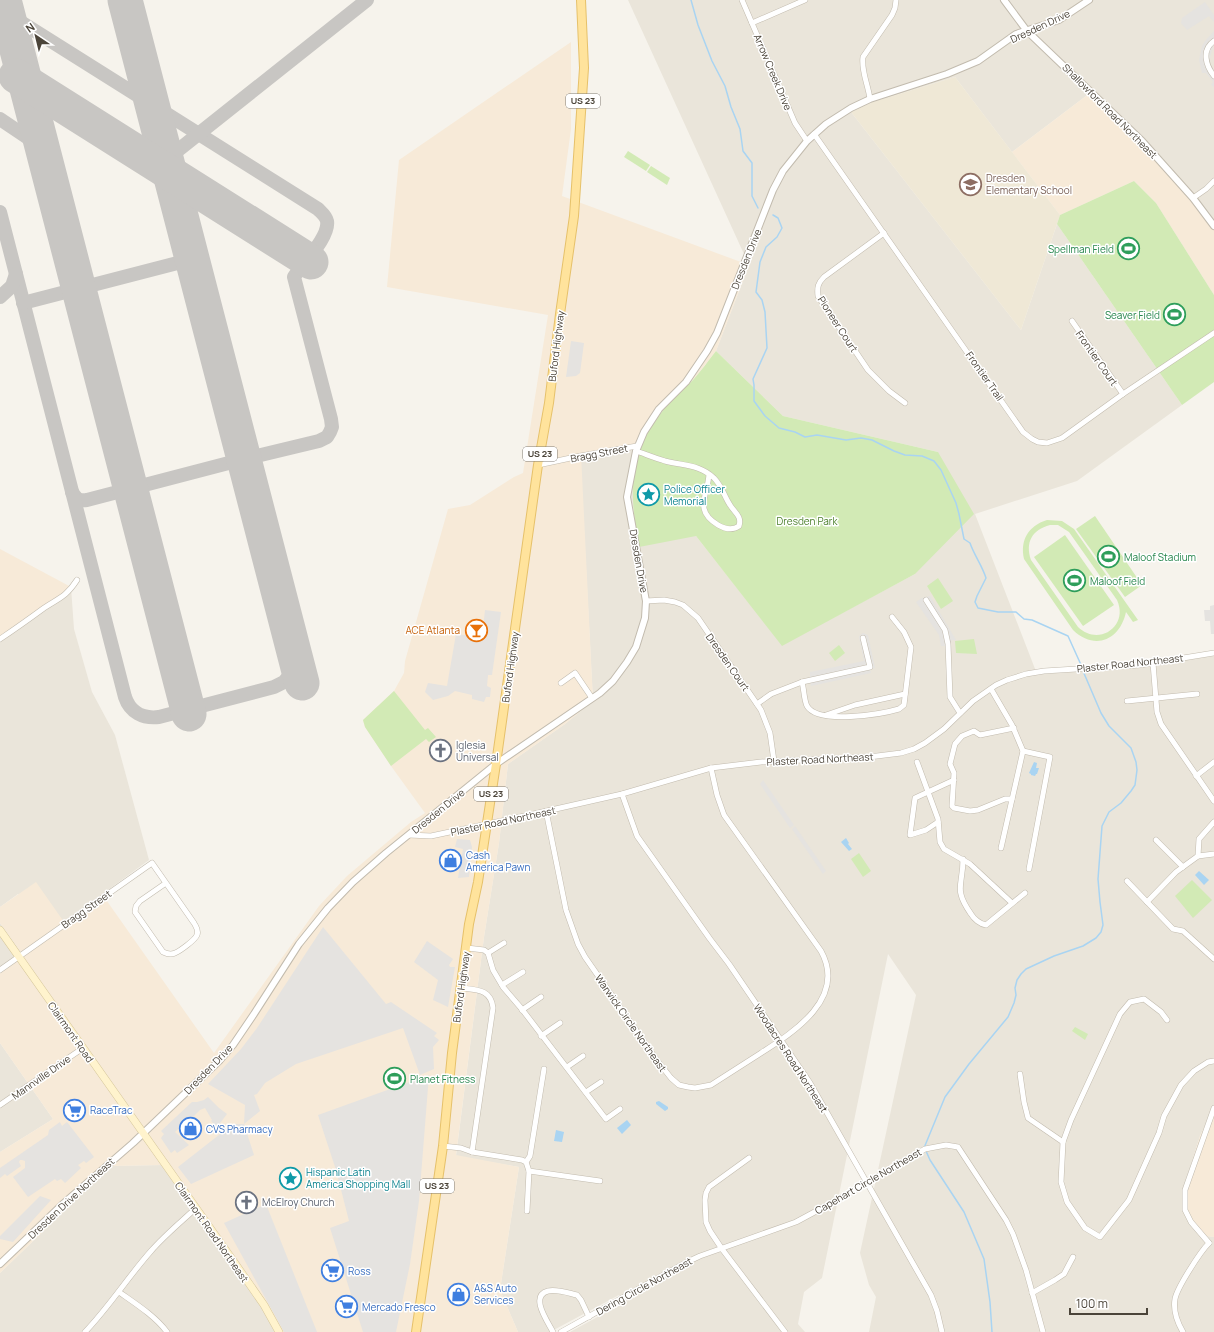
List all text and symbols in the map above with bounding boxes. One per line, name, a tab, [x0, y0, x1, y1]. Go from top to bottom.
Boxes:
street label: Dresden Drive	[1008, 6, 1072, 46]
north arrow	[16, 16, 56, 56]
text: N	[22, 19, 38, 36]
street label: Arrow Creek Drive	[751, 32, 795, 112]
street label: Shallowford Road Northeast	[1059, 60, 1161, 162]
road number: US 23	[566, 94, 600, 108]
school or university icon: Dresden Elementary School	[958, 171, 984, 197]
place label: Dresden Elementary School	[986, 171, 1072, 197]
street label: Dresden Drive	[727, 226, 765, 291]
sports icon: Spellman Field	[1116, 236, 1142, 262]
place label: Spellman Field	[1048, 242, 1114, 256]
street label: Pioneer Court	[815, 293, 861, 355]
sports icon: Seaver Field	[1162, 302, 1188, 328]
place label: Seaver Field	[1105, 308, 1160, 322]
street label: Buford Highway	[545, 309, 567, 382]
street label: Frontier Court	[1073, 327, 1121, 389]
street label: Frontier Trail	[963, 349, 1007, 403]
street label: Bragg Street	[569, 441, 629, 465]
road number: US 23	[523, 447, 557, 461]
place icon: Police Officer Memorial	[635, 482, 661, 508]
place label: Police Officer Memorial	[664, 482, 725, 508]
park label: Dresden Park	[777, 514, 838, 528]
street label: Dresden Drive	[627, 528, 651, 594]
sports icon: Maloof Stadium	[1096, 544, 1122, 570]
place label: Maloof Stadium	[1124, 550, 1196, 564]
sports icon: Maloof Field	[1061, 568, 1087, 594]
place label: Maloof Field	[1090, 574, 1145, 588]
bar icon: ACE Atlanta	[463, 617, 489, 643]
place label: ACE Atlanta	[405, 623, 460, 637]
street label: Buford Highway	[498, 630, 522, 703]
street label: Dresden Court	[703, 630, 753, 694]
street label: Plaster Road Northeast	[1076, 650, 1184, 676]
church icon: Iglesia Universal	[427, 738, 453, 764]
place label: Iglesia Universal	[456, 738, 499, 764]
street label: Plaster Road Northeast	[766, 749, 874, 769]
street label: Dresden Drive	[409, 785, 467, 837]
road number: US 23	[474, 787, 508, 801]
street label: Plaster Road Northeast	[449, 803, 557, 839]
shop icon: Cash America Pawn	[437, 848, 463, 874]
place label: Cash America Pawn	[466, 848, 530, 874]
street label: Bragg Street	[58, 887, 114, 931]
street label: Buford Highway	[449, 950, 473, 1023]
street label: Warwick Circle Northeast	[592, 971, 670, 1075]
street label: Clairmont Road	[45, 999, 97, 1065]
street label: Woodacres Road Northeast	[751, 1001, 831, 1115]
street label: Dresden Drive	[181, 1041, 235, 1097]
street label: Mannville Drive	[9, 1051, 73, 1103]
sports icon: Planet Fitness	[382, 1066, 408, 1092]
place label: Planet Fitness	[410, 1072, 475, 1086]
supermarket icon: RaceTrac	[62, 1097, 88, 1123]
place label: RaceTrac	[90, 1103, 133, 1117]
shop icon: CVS Pharmacy	[178, 1116, 204, 1142]
place label: CVS Pharmacy	[206, 1122, 273, 1136]
street label: Capehart Circle Northeast	[812, 1145, 924, 1217]
street label: Dresden Drive Northeast	[25, 1154, 117, 1242]
place icon: Hispanic Latin America Shopping Mall	[278, 1165, 304, 1191]
place label: Hispanic Latin America Shopping Mall	[306, 1165, 410, 1191]
street label: Clairmont Road Northeast	[172, 1179, 252, 1285]
road number: US 23	[420, 1179, 454, 1193]
church icon: McElroy Church	[234, 1189, 260, 1215]
place label: McElroy Church	[262, 1195, 335, 1209]
street label: Dering Circle Northeast	[593, 1254, 695, 1318]
supermarket icon: Ross	[320, 1258, 346, 1284]
place label: Ross	[348, 1264, 371, 1278]
shop icon: A&S Auto Services	[446, 1281, 472, 1307]
place label: A&S Auto Services	[474, 1281, 517, 1307]
scale bar	[1070, 1290, 1147, 1316]
supermarket icon: Mercado Fresco	[333, 1294, 359, 1320]
text: 100 m	[1076, 1295, 1108, 1312]
place label: Mercado Fresco	[362, 1300, 436, 1314]

